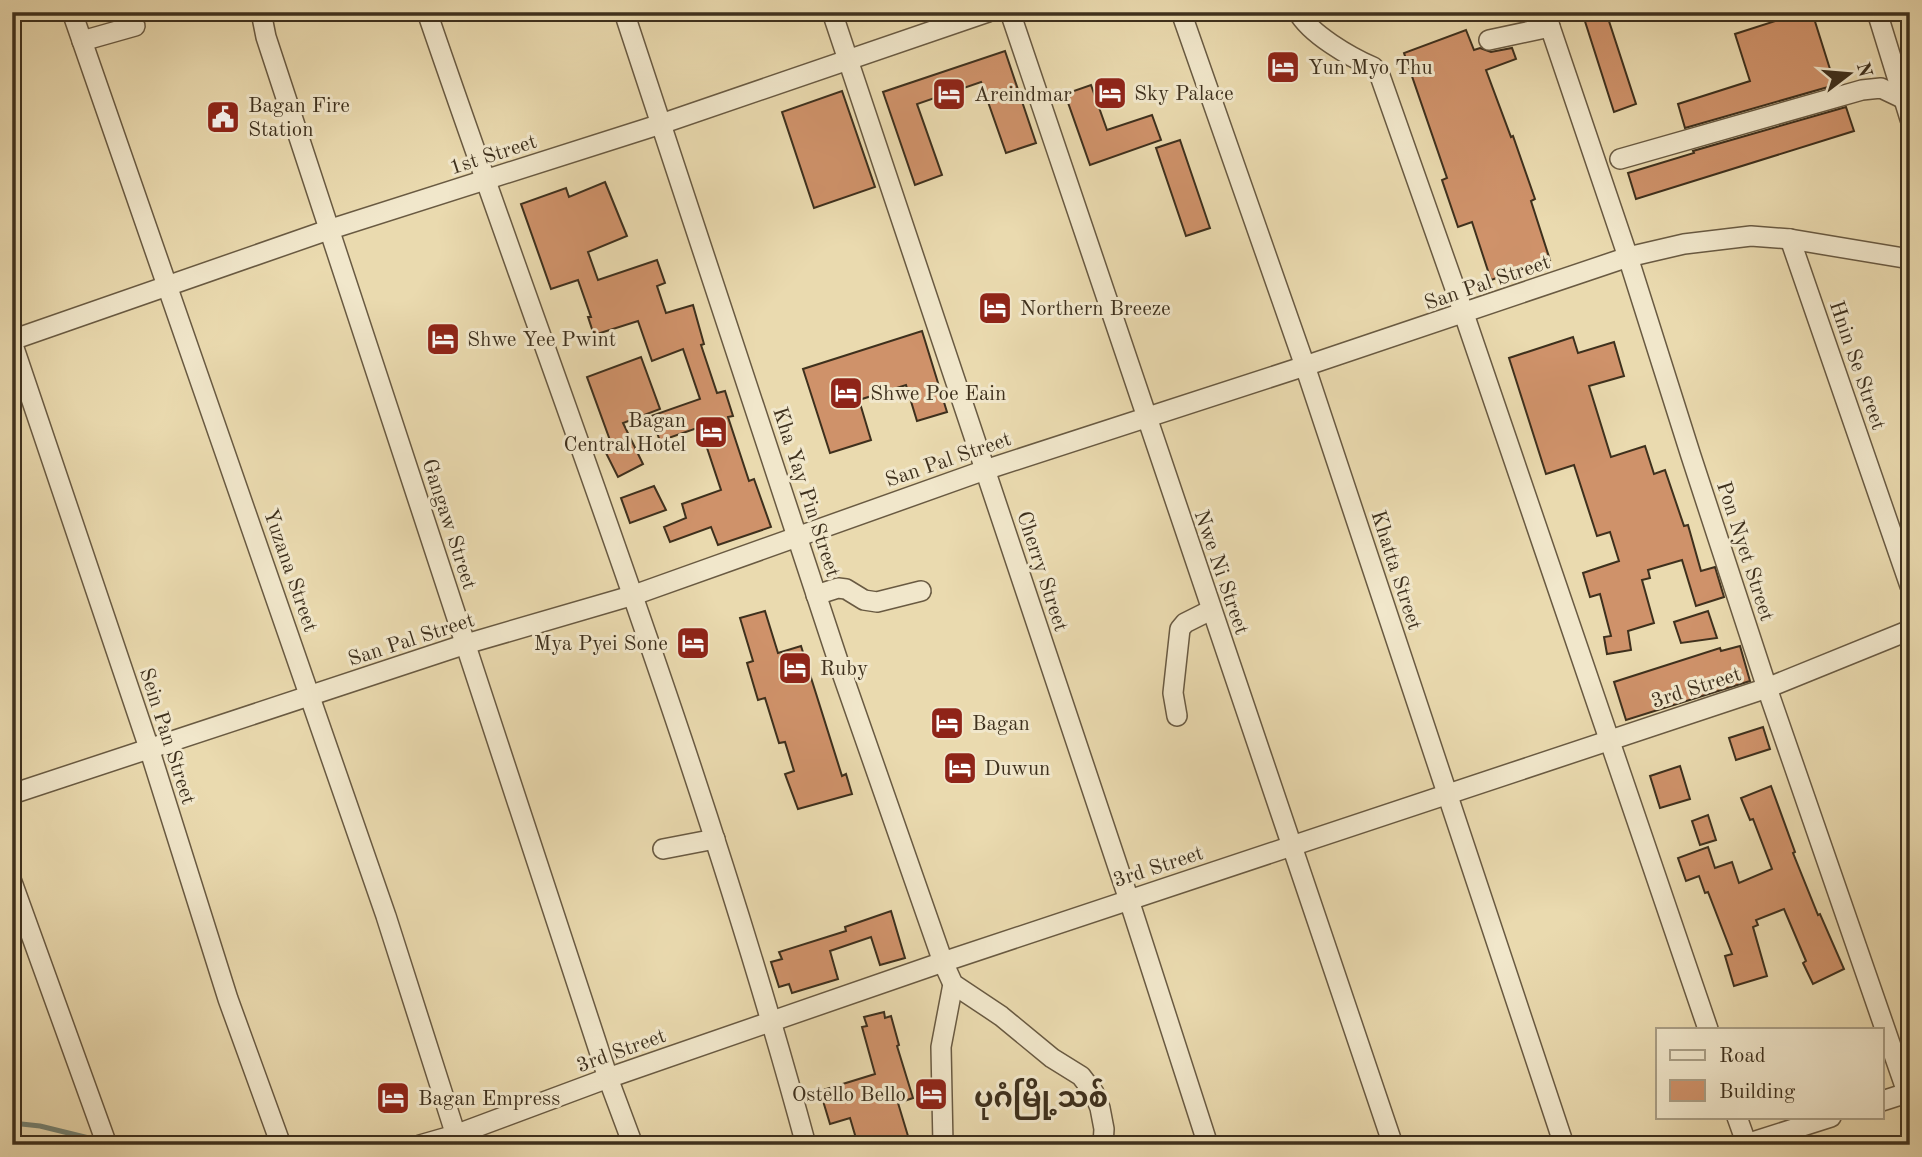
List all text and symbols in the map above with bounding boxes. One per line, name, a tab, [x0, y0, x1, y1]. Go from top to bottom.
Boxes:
north arrow	[1814, 38, 1884, 108]
hotel icon: Yun Myo Thu	[1264, 48, 1302, 86]
place label: Yun Myo Thu	[1308, 58, 1433, 79]
text: N	[1852, 60, 1874, 80]
hotel icon: Sky Palace	[1091, 74, 1129, 112]
hotel icon: Areindmar	[930, 75, 968, 113]
place label: Sky Palace	[1134, 84, 1234, 105]
place label: Areindmar	[974, 85, 1072, 106]
place label: Bagan Fire Station	[248, 96, 350, 141]
public building icon: Bagan Fire Station	[204, 98, 242, 136]
street label: 1st Street	[447, 132, 540, 179]
street label: San Pal Street	[1422, 252, 1553, 315]
hotel icon: Northern Breeze	[976, 289, 1014, 327]
street label: Hnin Se Street	[1825, 298, 1888, 433]
place label: Northern Breeze	[1020, 299, 1171, 320]
hotel icon: Shwe Yee Pwint	[424, 320, 462, 358]
place label: Shwe Yee Pwint	[467, 330, 616, 351]
hotel icon: Shwe Poe Eain	[827, 374, 865, 412]
place label: Shwe Poe Eain	[870, 384, 1006, 405]
street label: Kha Yay Pin Street	[768, 405, 843, 580]
place label: Bagan Central Hotel	[563, 411, 686, 456]
hotel icon: Bagan Central Hotel	[692, 413, 730, 451]
street label: San Pal Street	[883, 429, 1014, 492]
street label: Gangaw Street	[418, 457, 480, 592]
street label: Pon Nyet Street	[1712, 479, 1777, 624]
street label: Yuzana Street	[259, 506, 320, 635]
street label: Nwe Ni Street	[1189, 507, 1252, 638]
street label: Khatta Street	[1366, 508, 1425, 633]
street label: Cherry Street	[1012, 509, 1071, 634]
street label: San Pal Street	[346, 610, 477, 671]
hotel icon: Mya Pyei Sone	[674, 624, 712, 662]
place label: Mya Pyei Sone	[534, 634, 668, 655]
hotel icon: Ruby	[776, 649, 814, 687]
place label: Ruby	[820, 659, 868, 680]
street label: 3rd Street	[1649, 664, 1744, 713]
street label: Sein Pan Street	[135, 666, 199, 807]
hotel icon: Bagan	[928, 704, 966, 742]
place label: Bagan	[972, 714, 1030, 735]
hotel icon: Duwun	[941, 749, 979, 787]
place label: Duwun	[984, 759, 1050, 780]
street label: 3rd Street	[1111, 843, 1206, 892]
street label: 3rd Street	[574, 1026, 669, 1077]
legend	[1656, 1028, 1884, 1118]
text: Road	[1719, 1046, 1766, 1067]
hotel icon: Ostello Bello	[912, 1075, 950, 1113]
district label: ပုဂံမြို့သစ်	[974, 1078, 1108, 1120]
hotel icon: Bagan Empress	[374, 1079, 412, 1117]
text: Building	[1719, 1082, 1796, 1103]
place label: Ostello Bello	[792, 1085, 906, 1106]
place label: Bagan Empress	[418, 1089, 560, 1110]

